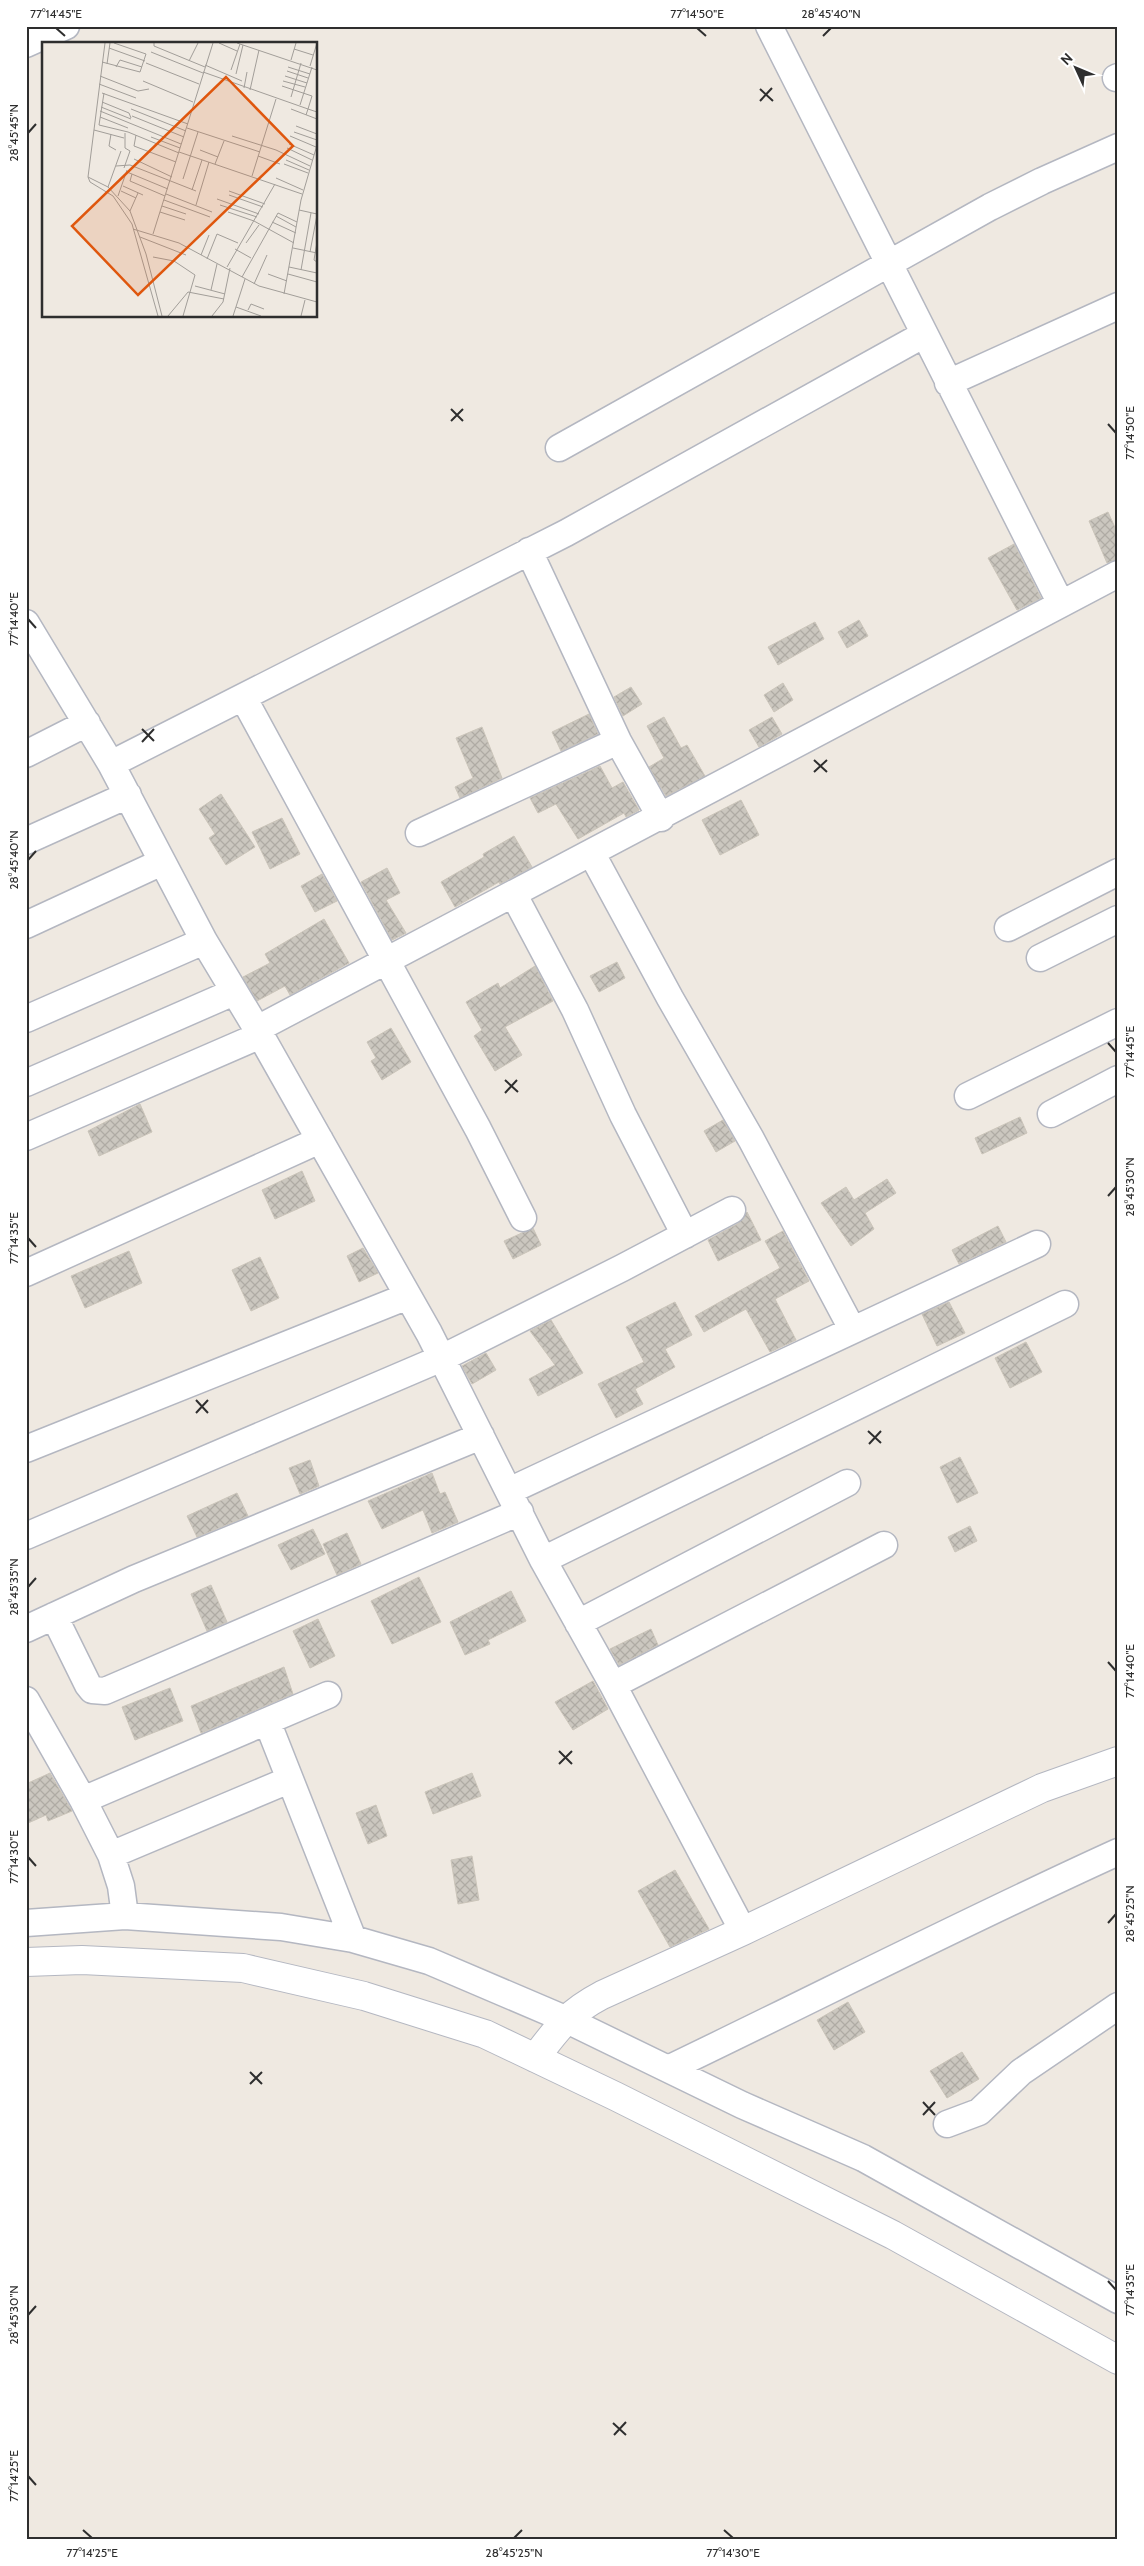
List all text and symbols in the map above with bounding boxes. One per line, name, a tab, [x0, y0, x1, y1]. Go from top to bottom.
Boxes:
text: 77°14'45"E	[30, 6, 82, 21]
text: 77°14'50"E	[670, 6, 724, 21]
text: 28°45'40"N	[801, 6, 861, 21]
inset map	[42, 42, 318, 318]
north arrow	[1052, 42, 1102, 92]
text: N	[1057, 49, 1077, 69]
text: 28°45'45"N	[6, 104, 21, 162]
text: 77°14'50"E	[1122, 406, 1137, 460]
text: 77°14'40"E	[6, 592, 21, 646]
text: 28°45'40"N	[6, 830, 21, 890]
text: 77°14'45"E	[1122, 1026, 1137, 1078]
text: 28°45'30"N	[1122, 1157, 1137, 1217]
text: 77°14'35"E	[6, 1212, 21, 1264]
text: 28°45'35"N	[6, 1558, 21, 1616]
text: 77°14'40"E	[1122, 1644, 1137, 1698]
text: 77°14'30"E	[6, 1830, 21, 1884]
text: 28°45'25"N	[1122, 1885, 1137, 1943]
text: 77°14'35"E	[1122, 2264, 1137, 2316]
text: 28°45'30"N	[6, 2285, 21, 2345]
text: 77°14'25"E	[6, 2450, 21, 2502]
text: 77°14'25"E	[66, 2545, 118, 2560]
text: 28°45'25"N	[485, 2545, 543, 2560]
text: 77°14'30"E	[706, 2545, 760, 2560]

